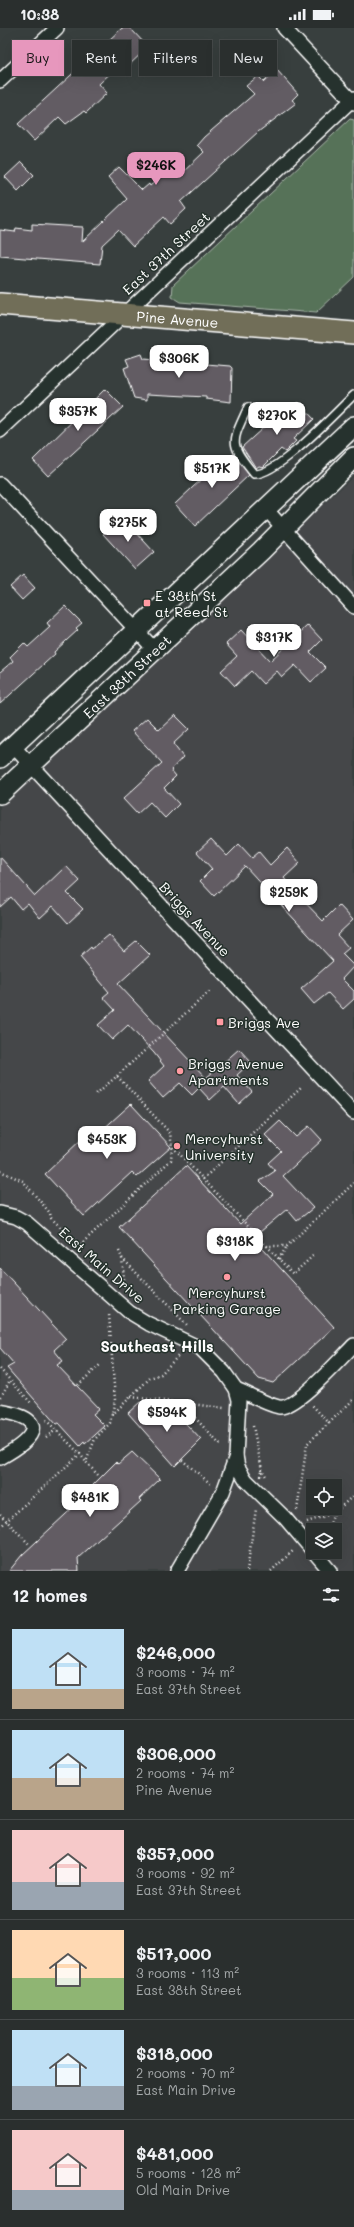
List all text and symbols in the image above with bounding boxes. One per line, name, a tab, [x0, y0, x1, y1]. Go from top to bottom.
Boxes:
text: 10:38	[20, 4, 59, 24]
chip: Buy	[12, 40, 64, 76]
chip: Rent	[72, 40, 131, 76]
chip: Filters	[139, 40, 212, 76]
chip: New	[220, 40, 277, 76]
pin: $246K	[128, 152, 184, 186]
text: $246K	[136, 156, 176, 173]
street label: East 37th Street	[118, 207, 214, 299]
street label: Pine Avenue	[136, 306, 219, 331]
pin: $306K	[151, 345, 207, 379]
text: $306K	[159, 349, 199, 366]
pin: $357K	[50, 398, 106, 432]
text: $357K	[58, 402, 98, 419]
pin: $270K	[249, 402, 305, 436]
text: $270K	[257, 406, 297, 423]
pin: $517K	[184, 455, 240, 489]
text: $517K	[193, 459, 231, 476]
pin: $275K	[100, 509, 156, 543]
text: $275K	[109, 513, 147, 530]
place label: E 38th St at Reed St	[155, 586, 228, 621]
marker: E 38th St at Reed St	[142, 598, 152, 608]
pin: $317K	[246, 624, 302, 658]
text: $317K	[255, 628, 293, 645]
street label: East 38th Street	[78, 630, 175, 722]
street label: Briggs Avenue	[155, 877, 235, 961]
pin: $259K	[261, 879, 317, 913]
text: $259K	[269, 883, 309, 900]
place label: Briggs Ave	[228, 1013, 300, 1032]
marker: Briggs Ave	[215, 1017, 225, 1027]
place label: Briggs Avenue Apartments	[188, 1054, 284, 1089]
marker: Briggs Avenue Apartments	[175, 1066, 185, 1076]
pin: $453K	[79, 1126, 135, 1160]
place label: Mercyhurst University	[185, 1129, 263, 1164]
text: $453K	[87, 1130, 127, 1147]
marker: Mercyhurst University	[172, 1141, 182, 1151]
street label: East Main Drive	[55, 1223, 149, 1307]
pin: $318K	[207, 1228, 263, 1262]
text: $318K	[216, 1232, 254, 1249]
marker: Mercyhurst Parking Garage	[222, 1272, 232, 1282]
place label: Mercyhurst Parking Garage	[173, 1283, 281, 1318]
district label: Southeast Hills	[100, 1336, 214, 1356]
pin: $594K	[139, 1399, 195, 1433]
text: $594K	[147, 1403, 187, 1420]
map controls	[306, 1479, 342, 1559]
button: locate	[306, 1479, 342, 1515]
pin: $481K	[62, 1484, 118, 1518]
text: $481K	[71, 1488, 109, 1505]
button: layers	[306, 1523, 342, 1559]
text: 12 homes	[12, 1584, 88, 1606]
icon: filters	[320, 1584, 342, 1606]
text: $246,000	[136, 1641, 215, 1663]
icon: home	[44, 1645, 92, 1693]
text: 3 rooms · 74 m²	[136, 1663, 235, 1680]
text: East 37th Street	[136, 1680, 241, 1697]
text: $306,000	[136, 1742, 216, 1764]
icon: home	[44, 1746, 92, 1794]
text: 2 rooms · 74 m²	[136, 1764, 234, 1781]
text: Pine Avenue	[136, 1781, 212, 1798]
text: $357,000	[136, 1842, 214, 1864]
icon: home	[44, 1846, 92, 1894]
text: 3 rooms · 92 m²	[136, 1864, 235, 1881]
text: East 37th Street	[136, 1881, 241, 1898]
text: $517,000	[136, 1942, 211, 1964]
icon: home	[44, 1946, 92, 1994]
text: 3 rooms · 113 m²	[136, 1964, 239, 1981]
text: East 38th Street	[136, 1981, 242, 1998]
text: $318,000	[136, 2042, 213, 2064]
icon: home	[44, 2046, 92, 2094]
text: 2 rooms · 70 m²	[136, 2064, 235, 2081]
text: East Main Drive	[136, 2081, 236, 2098]
text: $481,000	[136, 2142, 213, 2164]
icon: home	[44, 2146, 92, 2194]
text: 5 rooms · 128 m²	[136, 2164, 241, 2181]
text: Old Main Drive	[136, 2181, 230, 2198]

